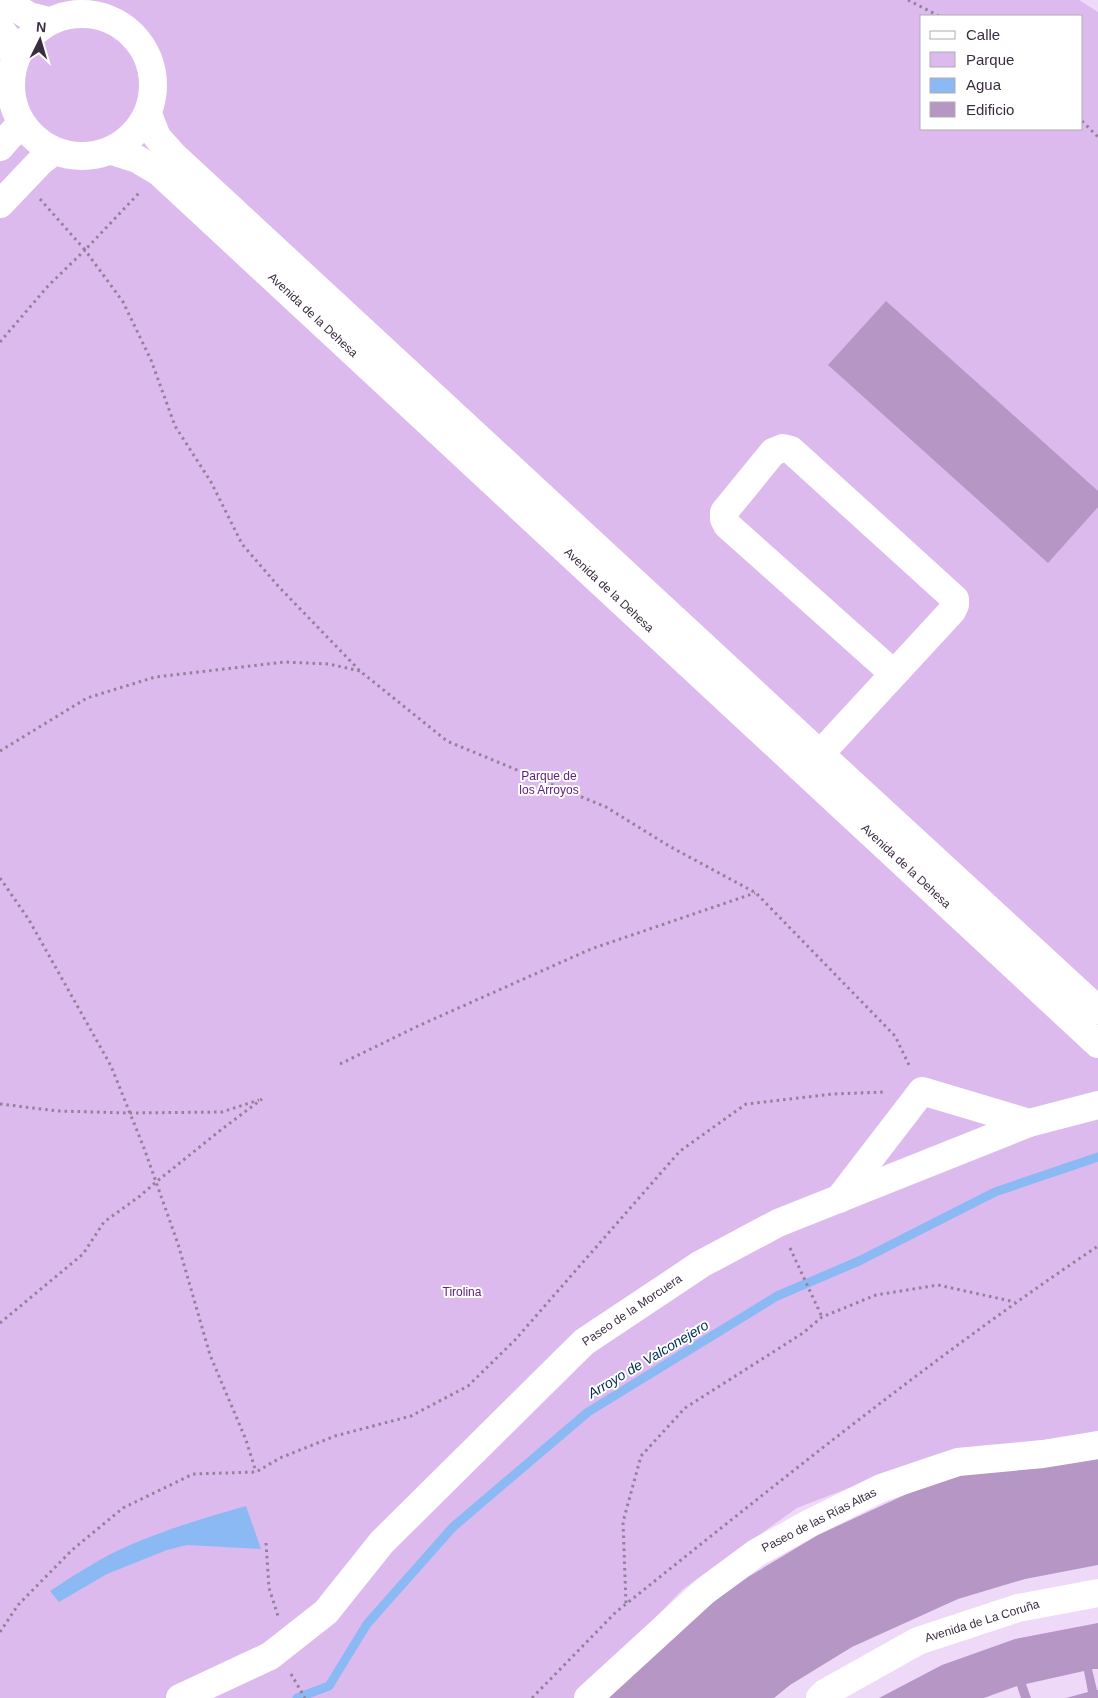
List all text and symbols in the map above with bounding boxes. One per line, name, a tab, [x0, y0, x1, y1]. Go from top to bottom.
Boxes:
north arrow	[15, 15, 65, 65]
legend	[920, 15, 1083, 130]
text: N	[35, 19, 47, 35]
text: Calle	[966, 26, 1000, 43]
text: Parque	[966, 51, 1014, 68]
text: Agua	[966, 76, 1002, 93]
text: Edificio	[966, 101, 1014, 118]
street label: Avenida de la Dehesa	[265, 270, 361, 360]
street label: Avenida de la Dehesa	[561, 545, 657, 635]
park label: Parque de los Arroyos	[519, 769, 579, 797]
street label: Avenida de la Dehesa	[858, 821, 954, 911]
street label: Paseo de la Morcuera	[579, 1271, 685, 1349]
park label: Tirolina	[443, 1285, 482, 1299]
water label: Arroyo de Valconejero	[584, 1316, 711, 1402]
street label: Paseo de las Rías Altas	[759, 1485, 879, 1555]
street label: Avenida de La Coruña	[923, 1597, 1041, 1645]

